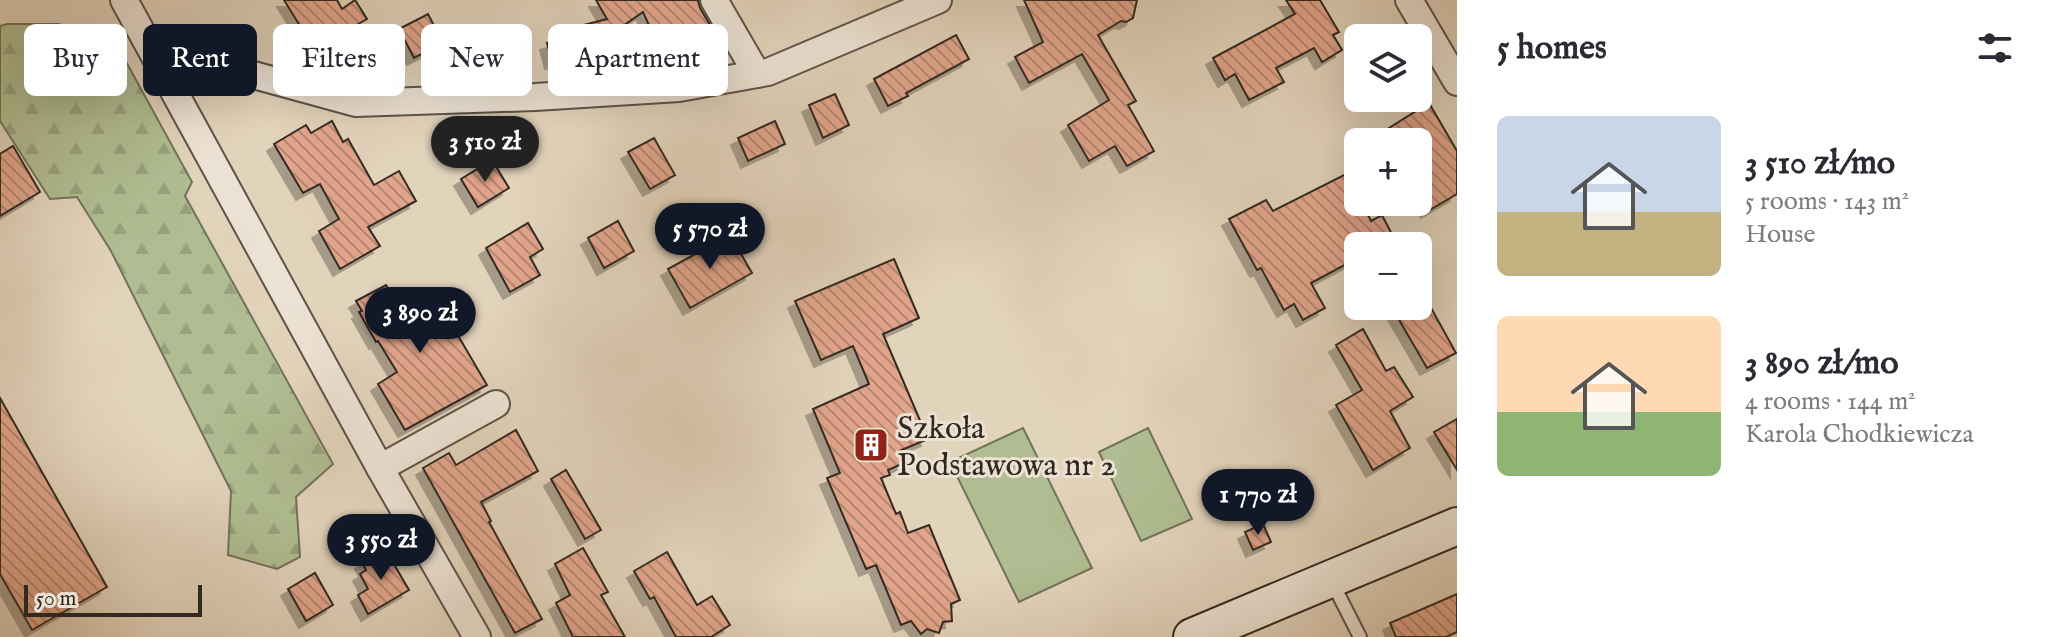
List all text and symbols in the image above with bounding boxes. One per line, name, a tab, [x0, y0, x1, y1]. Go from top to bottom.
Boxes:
chip: Buy	[24, 24, 127, 96]
chip: Rent	[143, 24, 257, 96]
chip: Filters	[273, 24, 405, 96]
chip: New	[421, 24, 532, 96]
chip: Apartment	[548, 24, 728, 96]
map controls	[1344, 24, 1432, 320]
button: layers	[1344, 24, 1432, 112]
icon: filters	[1973, 26, 2017, 70]
text: 5 homes	[1497, 27, 1607, 70]
pin: 3 510 zł	[402, 116, 568, 184]
text: 3 510 zł	[449, 125, 521, 158]
button: +	[1344, 128, 1432, 216]
text: 3 510 zł/mo	[1745, 142, 1895, 185]
icon: home	[1561, 148, 1657, 244]
text: 5 rooms · 143 m²	[1745, 185, 1909, 218]
pin: 5 570 zł	[627, 203, 793, 271]
text: 5 570 zł	[673, 212, 747, 245]
text: House	[1745, 218, 1815, 251]
button: −	[1344, 232, 1432, 320]
pin: 3 890 zł	[337, 287, 503, 355]
text: 3 890 zł	[383, 296, 457, 329]
text: 3 890 zł/mo	[1745, 342, 1899, 385]
icon: home	[1561, 348, 1657, 444]
text: 4 rooms · 144 m²	[1745, 385, 1916, 418]
place label: Szkoła Podstawowa nr 2	[897, 409, 1115, 487]
text: Karola Chodkiewicza	[1745, 418, 1974, 451]
building icon: Szkoła Podstawowa nr 2	[852, 426, 890, 464]
pin: 1 770 zł	[1175, 469, 1341, 537]
text: 1 770 zł	[1219, 478, 1297, 511]
pin: 3 550 zł	[298, 514, 464, 582]
text: 3 550 zł	[345, 523, 417, 556]
scale bar	[24, 581, 202, 617]
text: 50 m	[36, 585, 77, 613]

